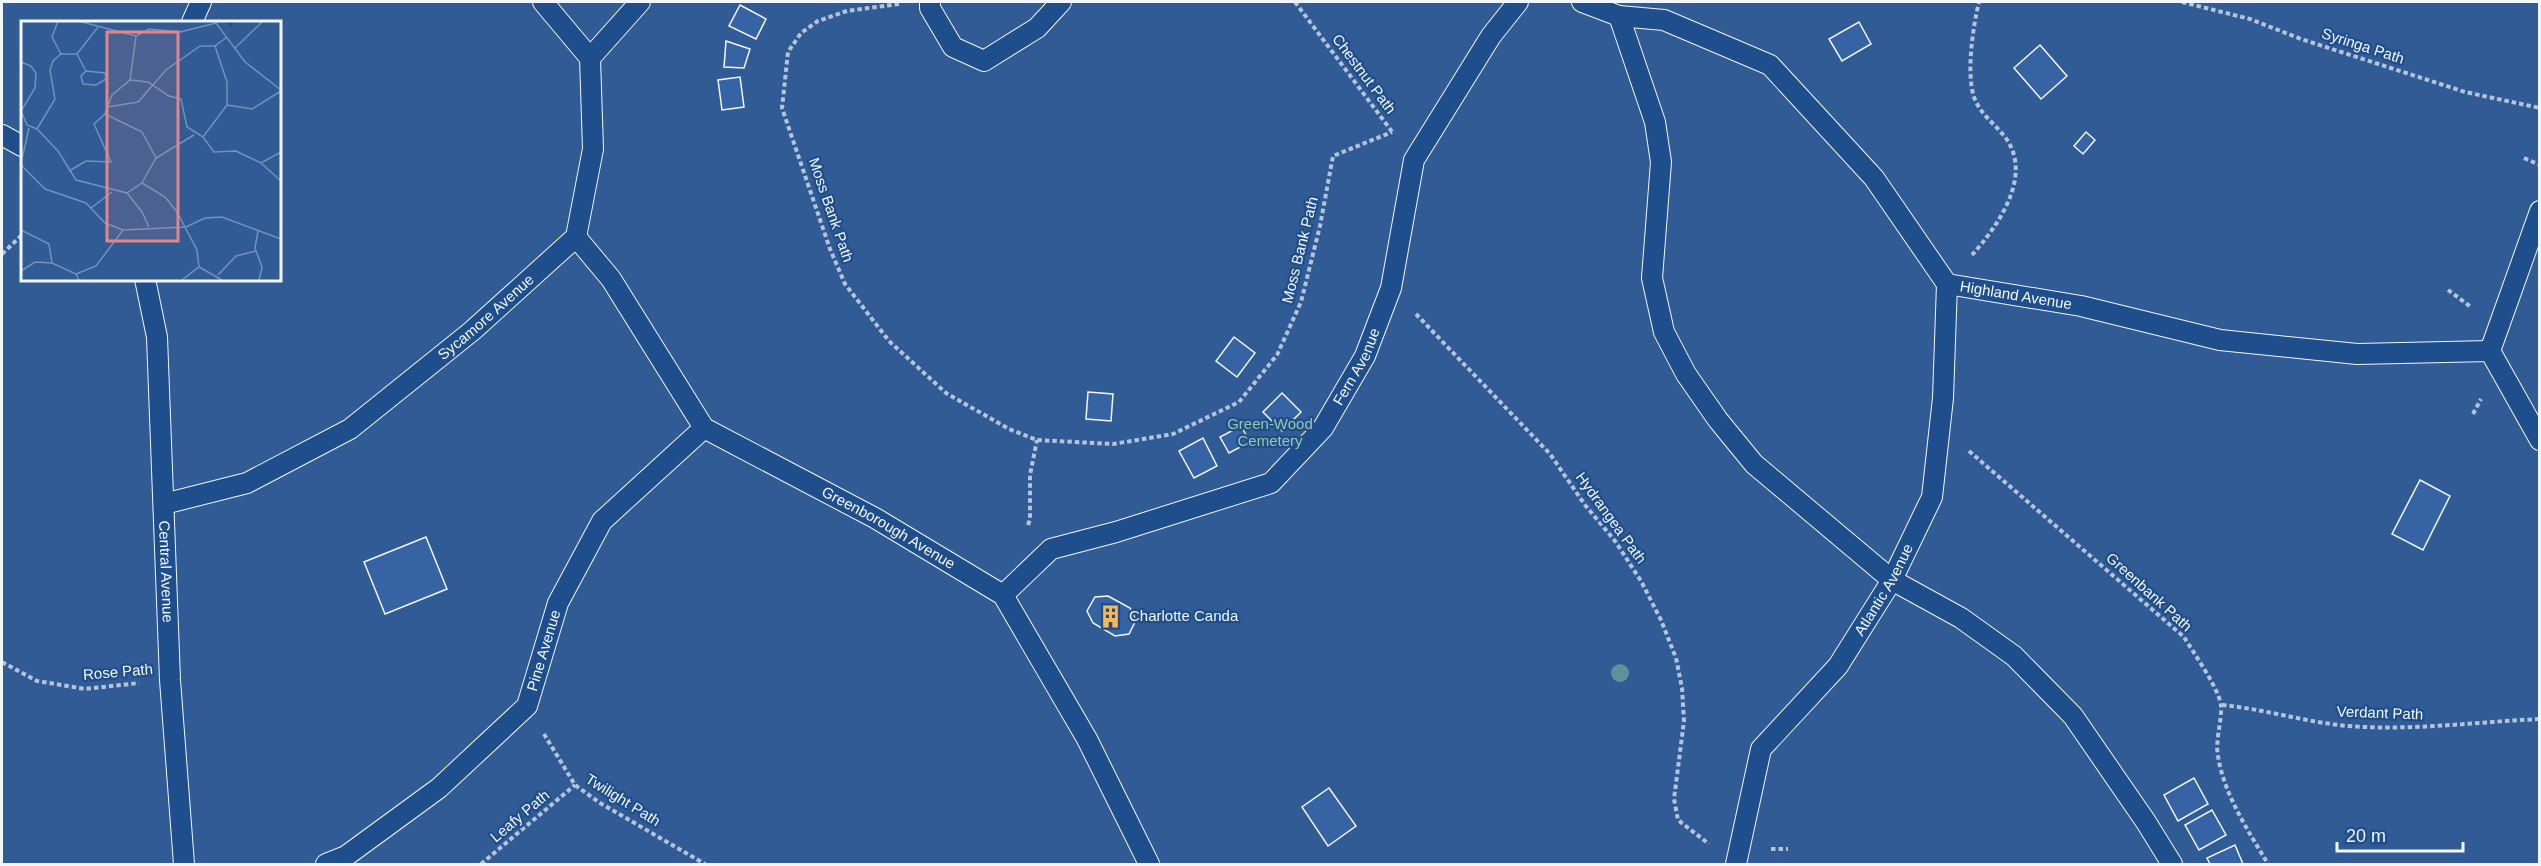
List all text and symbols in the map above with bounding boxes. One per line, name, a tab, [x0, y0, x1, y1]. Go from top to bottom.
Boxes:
inset map	[21, 21, 280, 280]
street label: Syringa Path	[2320, 24, 2407, 67]
street label: Chestnut Path	[1329, 31, 1400, 117]
street label: Moss Bank Path	[806, 155, 857, 264]
street label: Moss Bank Path	[1278, 195, 1321, 305]
street label: Sycamore Avenue	[434, 270, 537, 363]
street label: Highland Avenue	[1959, 277, 2073, 312]
street label: Fern Avenue	[1329, 326, 1383, 408]
park label: Green-Wood Cemetery	[1227, 415, 1313, 449]
street label: Hydrangea Path	[1573, 469, 1650, 567]
street label: Greenborough Avenue	[819, 483, 958, 572]
street label: Central Avenue	[156, 520, 177, 623]
street label: Atlantic Avenue	[1850, 541, 1916, 638]
street label: Greenbank Path	[2103, 549, 2196, 634]
building icon: Charlotte Canda	[1098, 603, 1124, 629]
place label: Charlotte Canda	[1129, 607, 1239, 624]
street label: Pine Avenue	[523, 608, 563, 693]
street label: Rose Path	[82, 660, 154, 683]
street label: Verdant Path	[2336, 702, 2424, 723]
street label: Twilight Path	[583, 770, 664, 829]
street label: Leafy Path	[487, 786, 553, 845]
scale bar	[2337, 815, 2463, 853]
text: 20 m	[2346, 826, 2386, 846]

